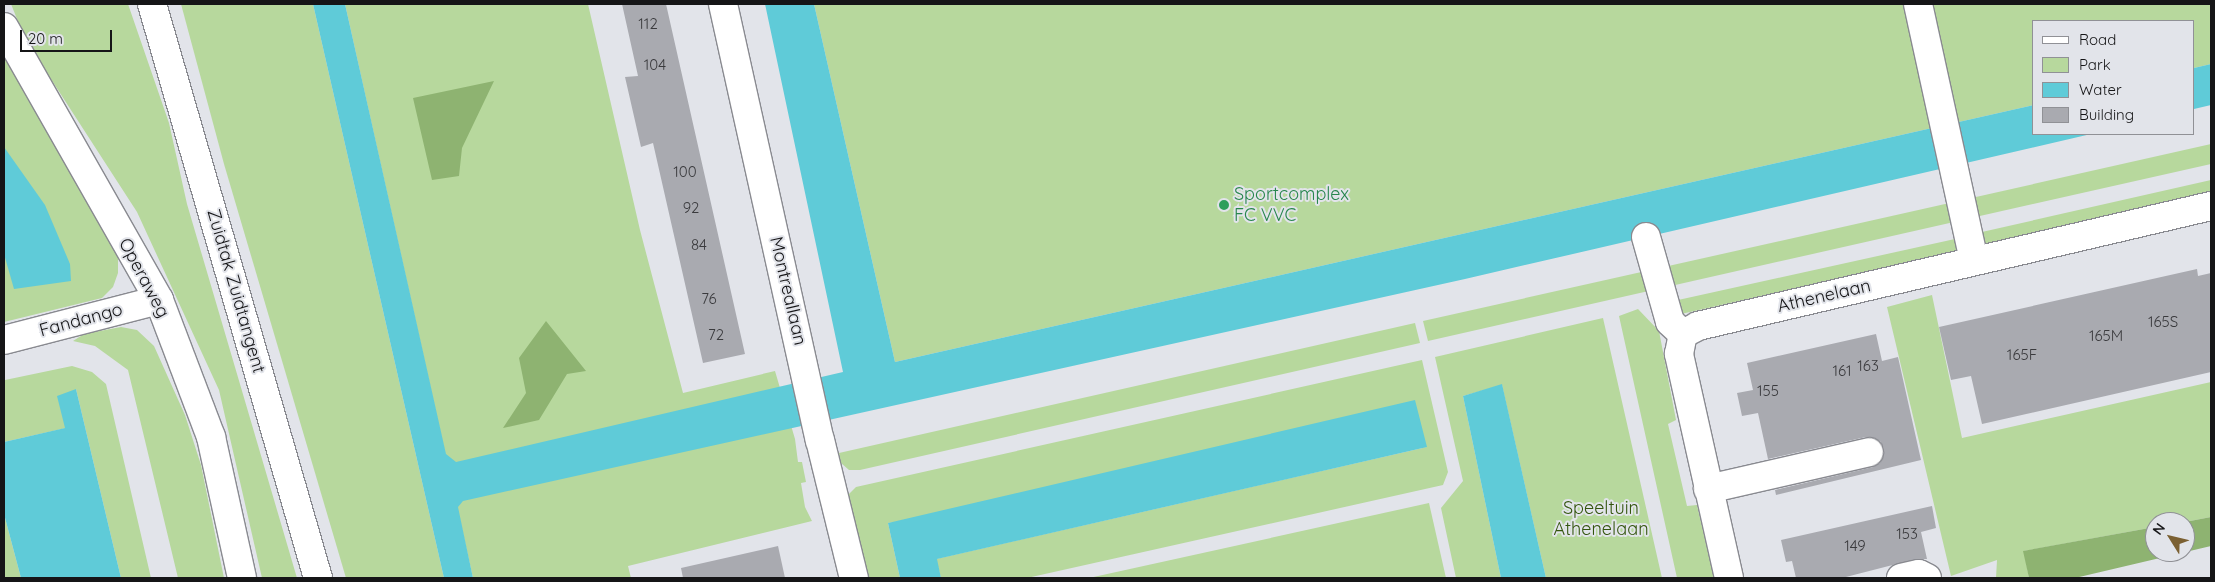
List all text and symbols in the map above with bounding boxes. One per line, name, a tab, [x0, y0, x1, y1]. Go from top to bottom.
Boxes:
house number: 112	[638, 15, 658, 33]
scale bar	[22, 20, 115, 52]
legend	[2032, 20, 2195, 135]
text: 20 m	[28, 29, 63, 48]
text: Road	[2079, 30, 2116, 49]
text: Park	[2079, 55, 2111, 74]
house number: 104	[644, 56, 666, 74]
text: Water	[2079, 80, 2122, 99]
text: Building	[2079, 105, 2134, 124]
house number: 100	[673, 163, 697, 181]
place label: Sportcomplex FC VVC	[1234, 184, 1349, 226]
house number: 92	[683, 199, 699, 217]
marker: Sportcomplex FC VVC	[1218, 199, 1230, 211]
street label: Zuidtak Zuidtangent	[202, 207, 270, 375]
street label: Operaweg	[114, 234, 174, 322]
street label: Montreallaan	[765, 235, 811, 347]
house number: 84	[691, 236, 707, 254]
street label: Athenelaan	[1775, 275, 1873, 317]
house number: 76	[701, 290, 717, 308]
street label: Fandango	[37, 299, 125, 341]
house number: 165S	[2148, 313, 2178, 331]
house number: 72	[708, 326, 724, 344]
house number: 165M	[2089, 327, 2123, 345]
house number: 165F	[2007, 346, 2037, 364]
house number: 163	[1857, 357, 1879, 375]
house number: 161	[1832, 362, 1852, 380]
house number: 155	[1757, 382, 1779, 400]
park label: Speeltuin Athenelaan	[1553, 498, 1649, 540]
north arrow	[2145, 512, 2195, 562]
text: N	[2148, 519, 2169, 538]
house number: 153	[1896, 525, 1918, 543]
house number: 149	[1844, 537, 1866, 555]

